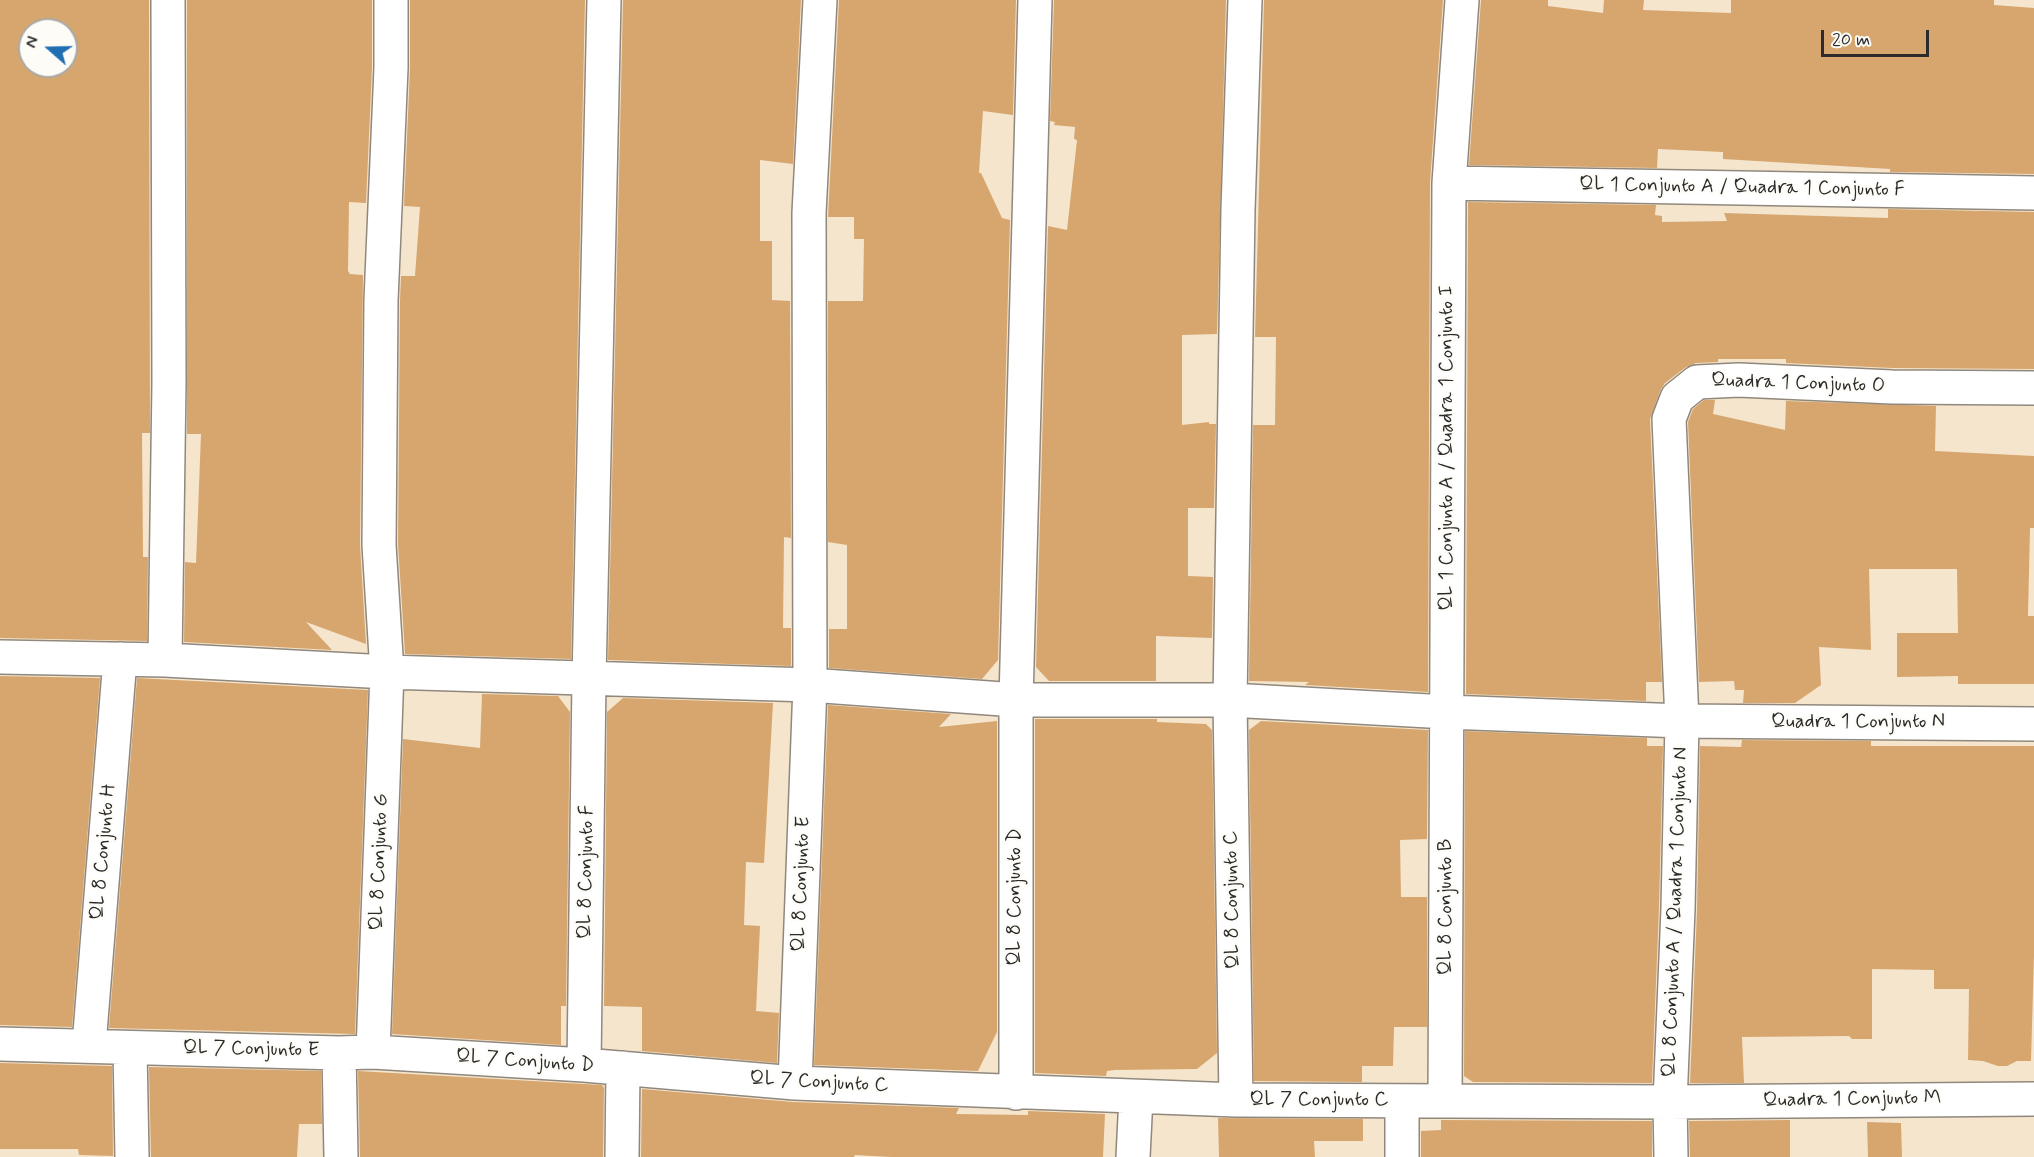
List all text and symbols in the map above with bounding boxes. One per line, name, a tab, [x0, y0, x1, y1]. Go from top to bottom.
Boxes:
north arrow	[18, 18, 78, 78]
scale bar	[1824, 18, 1932, 56]
text: 20 m	[1832, 28, 1870, 52]
text: N	[21, 34, 44, 51]
street label: QL 1 Conjunto A / Quadra 1 Conjunto F	[1579, 173, 1905, 203]
street label: QL 1 Conjunto A / Quadra 1 Conjunto I	[1436, 285, 1460, 611]
street label: Quadra 1 Conjunto O	[1710, 369, 1886, 399]
street label: Quadra 1 Conjunto N	[1771, 711, 1945, 735]
street label: QL 8 Conjunto A / Quadra 1 Conjunto N	[1658, 746, 1694, 1078]
street label: QL 8 Conjunto H	[86, 783, 122, 921]
street label: QL 8 Conjunto G	[366, 793, 394, 931]
street label: QL 8 Conjunto F	[574, 805, 600, 939]
street label: QL 8 Conjunto E	[788, 816, 816, 952]
street label: QL 8 Conjunto D	[1004, 828, 1028, 966]
street label: QL 8 Conjunto C	[1220, 831, 1246, 969]
street label: QL 8 Conjunto B	[1435, 839, 1459, 975]
street label: QL 7 Conjunto E	[183, 1037, 319, 1063]
street label: QL 7 Conjunto D	[455, 1045, 595, 1079]
street label: QL 7 Conjunto C	[749, 1067, 889, 1099]
street label: Quadra 1 Conjunto M	[1763, 1086, 1941, 1114]
street label: QL 7 Conjunto C	[1249, 1089, 1389, 1113]

